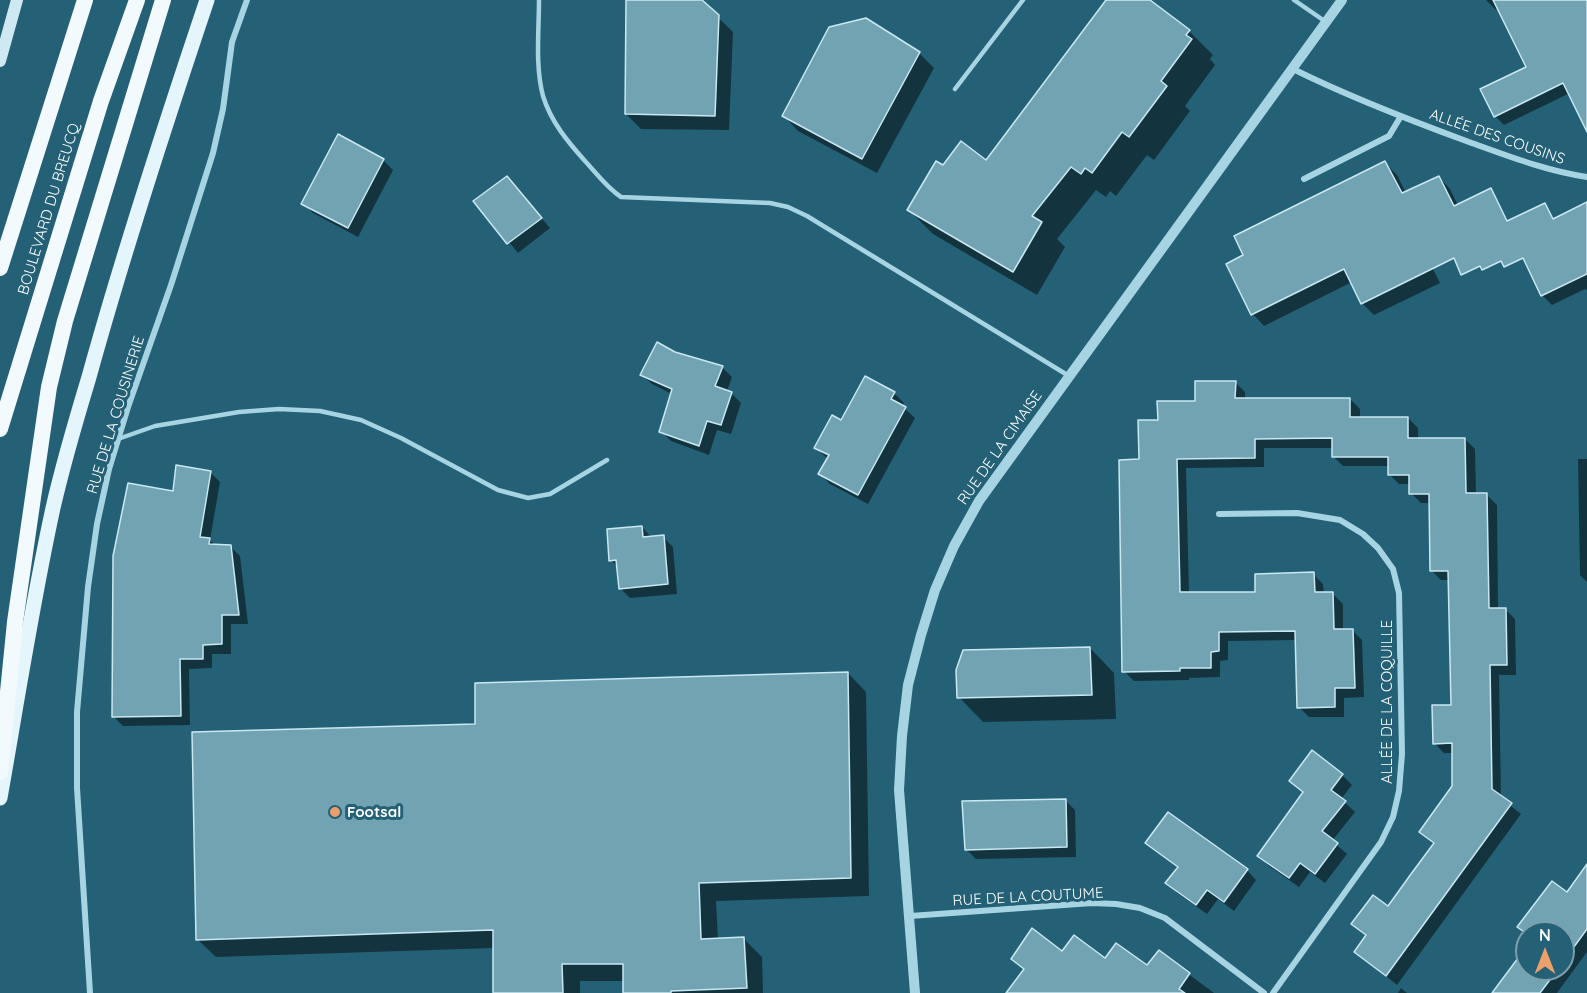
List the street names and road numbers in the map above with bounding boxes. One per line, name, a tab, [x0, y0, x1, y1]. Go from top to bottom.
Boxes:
street label: ALLÉE DES COUSINS	[1427, 105, 1567, 169]
street label: BOULEVARD DU BREUCQ	[14, 121, 84, 297]
street label: RUE DE LA COUSINERIE	[83, 334, 149, 496]
street label: RUE DE LA CIMAISE	[954, 388, 1046, 508]
street label: ALLÉE DE LA COQUILLE	[1378, 620, 1396, 784]
street label: RUE DE LA COUTUME	[952, 884, 1104, 910]

